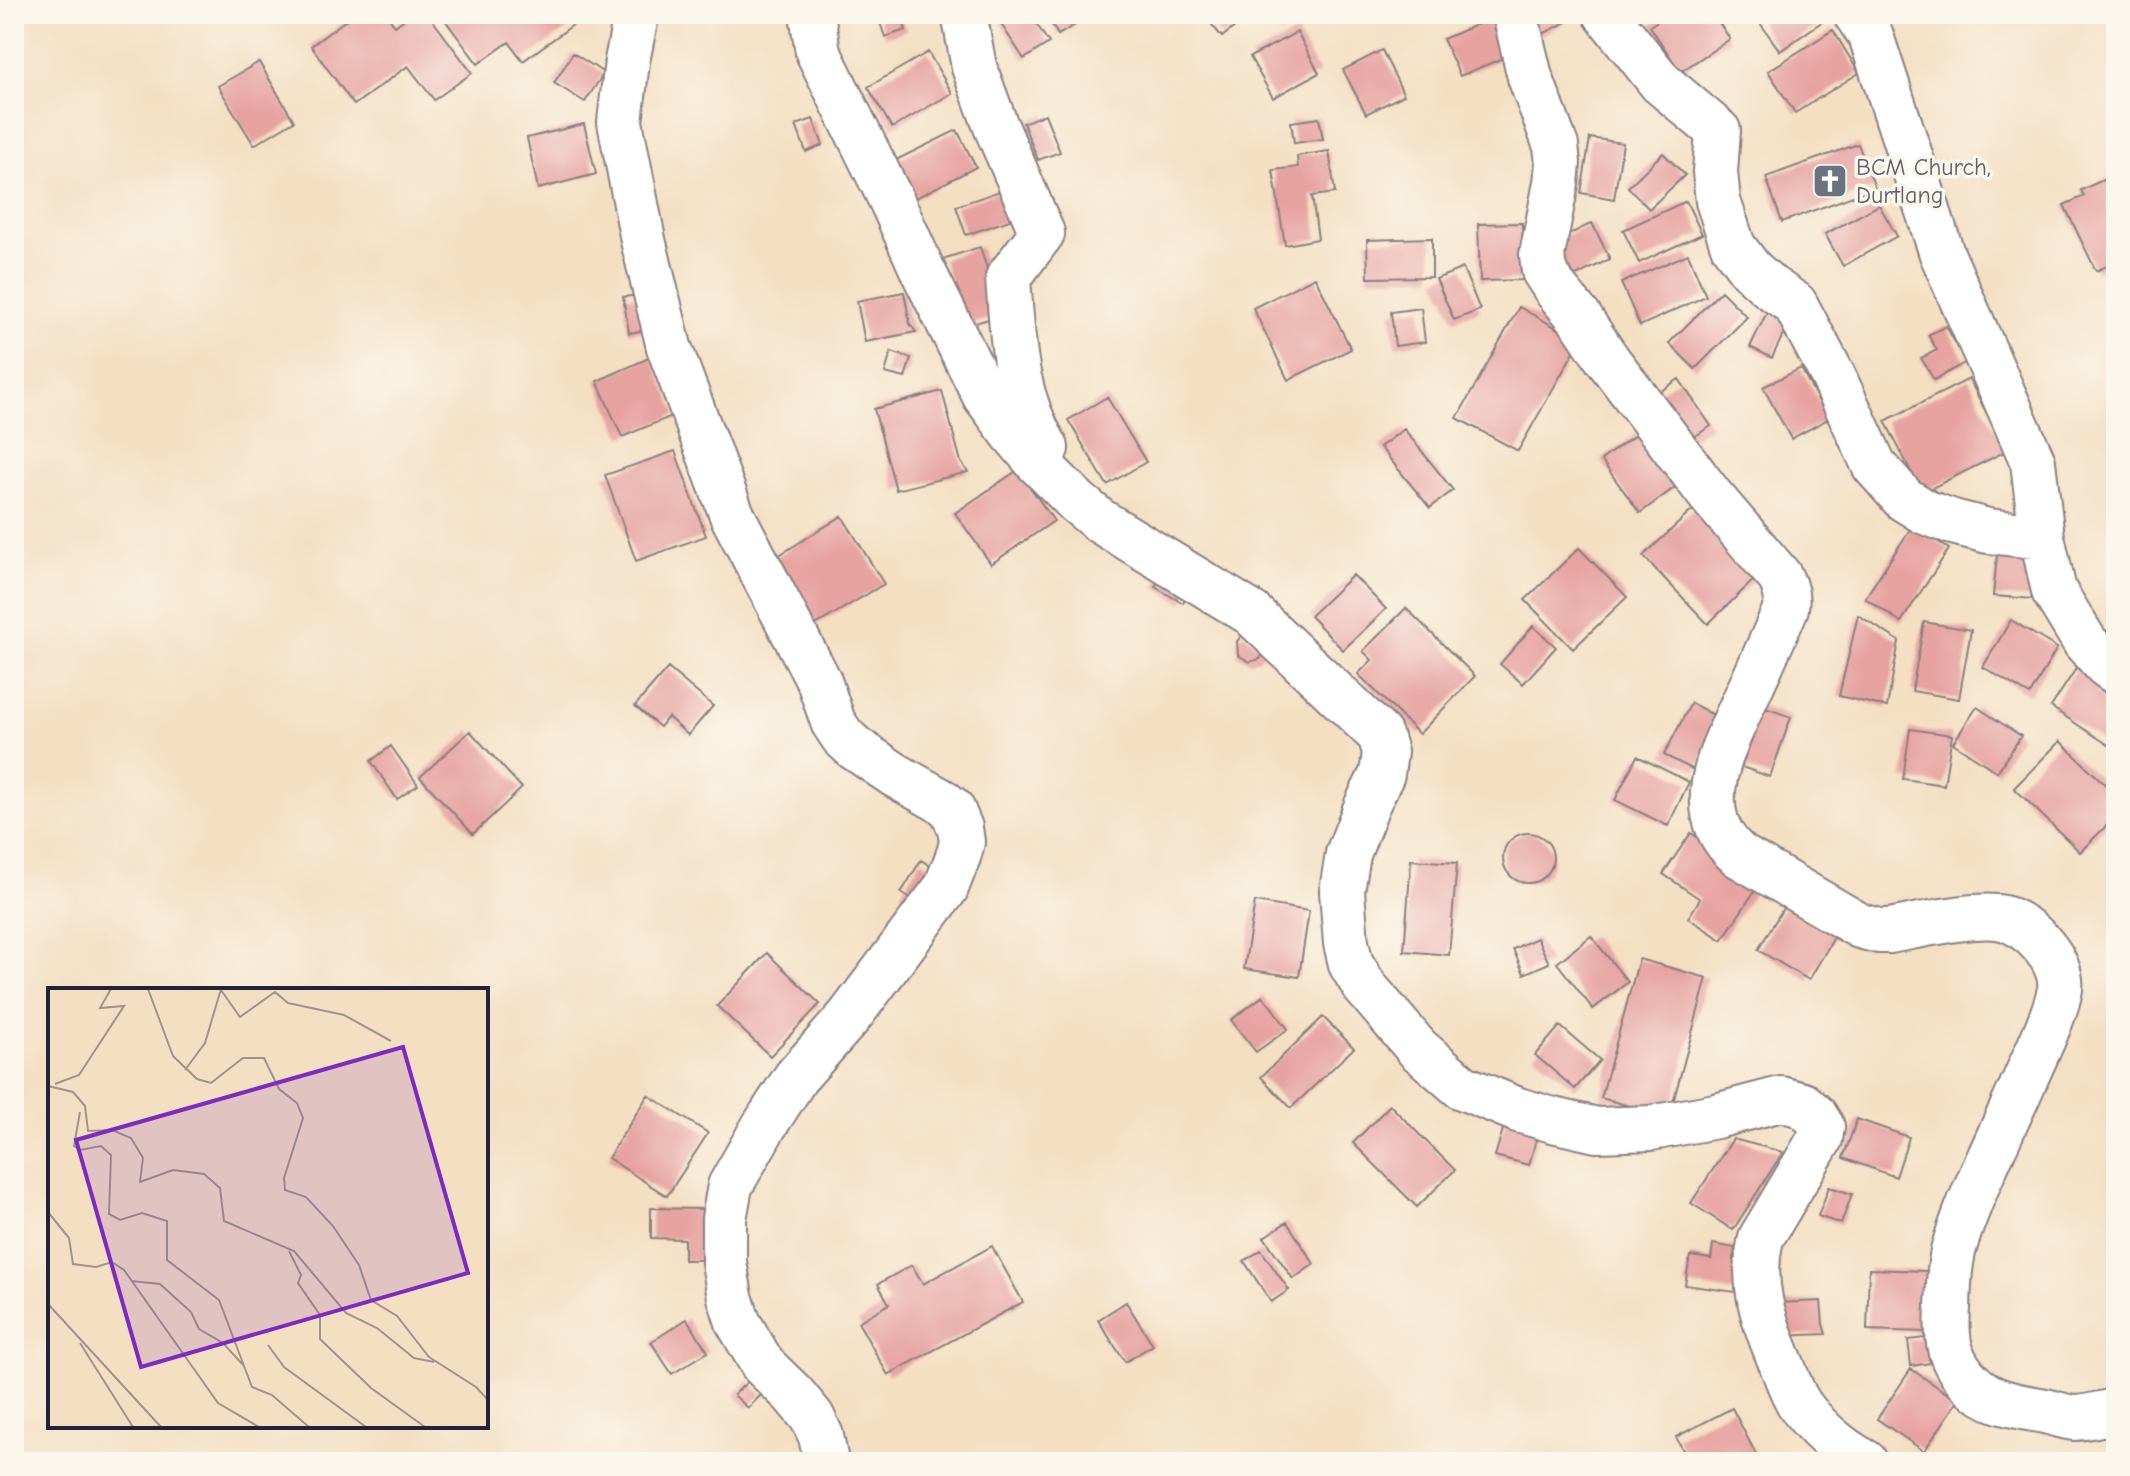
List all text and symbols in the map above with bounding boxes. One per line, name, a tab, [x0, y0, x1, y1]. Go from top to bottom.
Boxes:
place label: BCM Church, Durtlang	[1856, 153, 1991, 209]
church icon: BCM Church, Durtlang	[1811, 162, 1849, 200]
inset map	[48, 988, 488, 1428]

